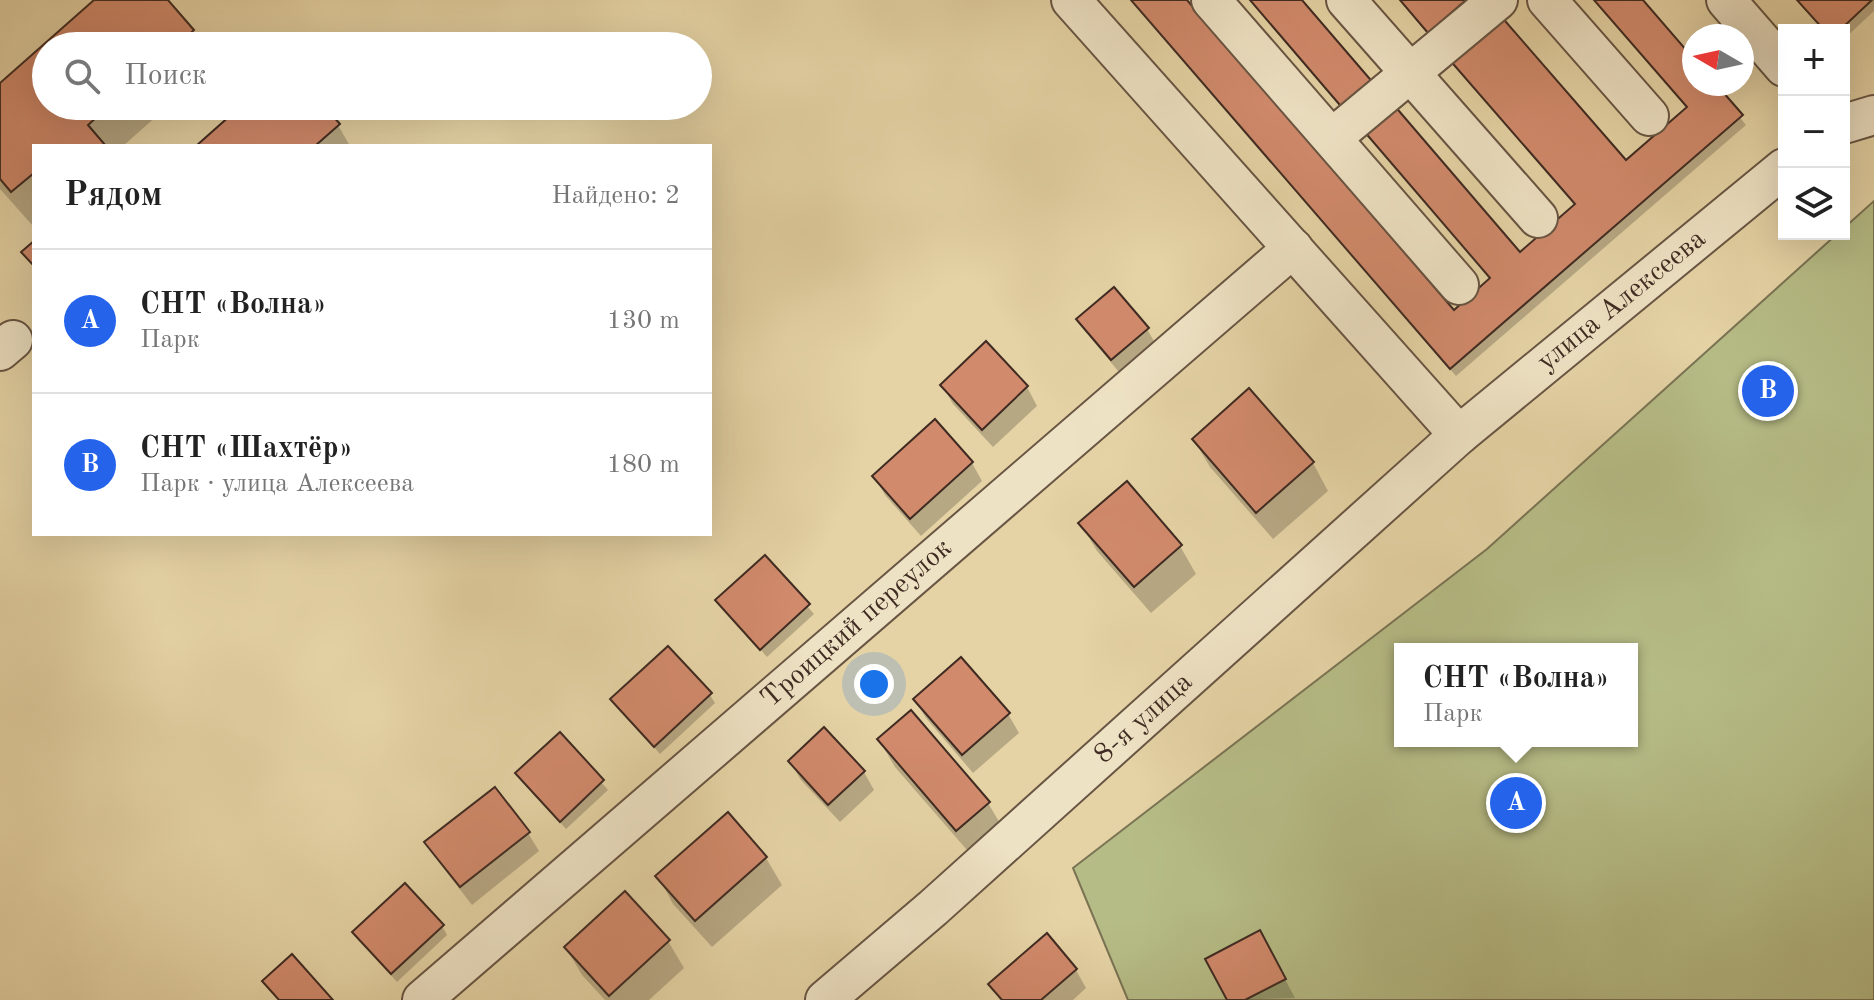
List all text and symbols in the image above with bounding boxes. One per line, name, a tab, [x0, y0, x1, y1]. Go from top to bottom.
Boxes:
north arrow	[1682, 24, 1754, 96]
map controls	[1778, 24, 1850, 240]
button: +	[1778, 24, 1850, 96]
search box	[32, 32, 712, 120]
icon: search	[60, 54, 104, 98]
text: Поиск	[124, 61, 207, 91]
button: −	[1778, 96, 1850, 168]
button: layers	[1778, 168, 1850, 240]
text: Рядом	[64, 179, 163, 213]
text: Найдено: 2	[551, 183, 680, 209]
street label: улица Алексеева	[1533, 225, 1711, 377]
text: СНТ «Волна»	[140, 290, 327, 320]
text: A	[80, 308, 100, 334]
text: 130 m	[607, 308, 680, 334]
text: Парк	[140, 327, 200, 353]
pin: B	[1742, 361, 1794, 421]
text: СНТ «Шахтёр»	[140, 434, 353, 464]
text: B	[81, 452, 99, 478]
text: 180 m	[607, 452, 680, 478]
text: Парк · улица Алексеева	[140, 471, 414, 497]
street label: Троицкий переулок	[757, 534, 957, 714]
popup	[1394, 643, 1638, 747]
your location	[854, 664, 894, 704]
text: СНТ «Волна»	[1423, 664, 1609, 694]
street label: 8-я улица	[1090, 668, 1198, 770]
text: Парк	[1423, 701, 1483, 727]
pin: A	[1490, 773, 1542, 833]

